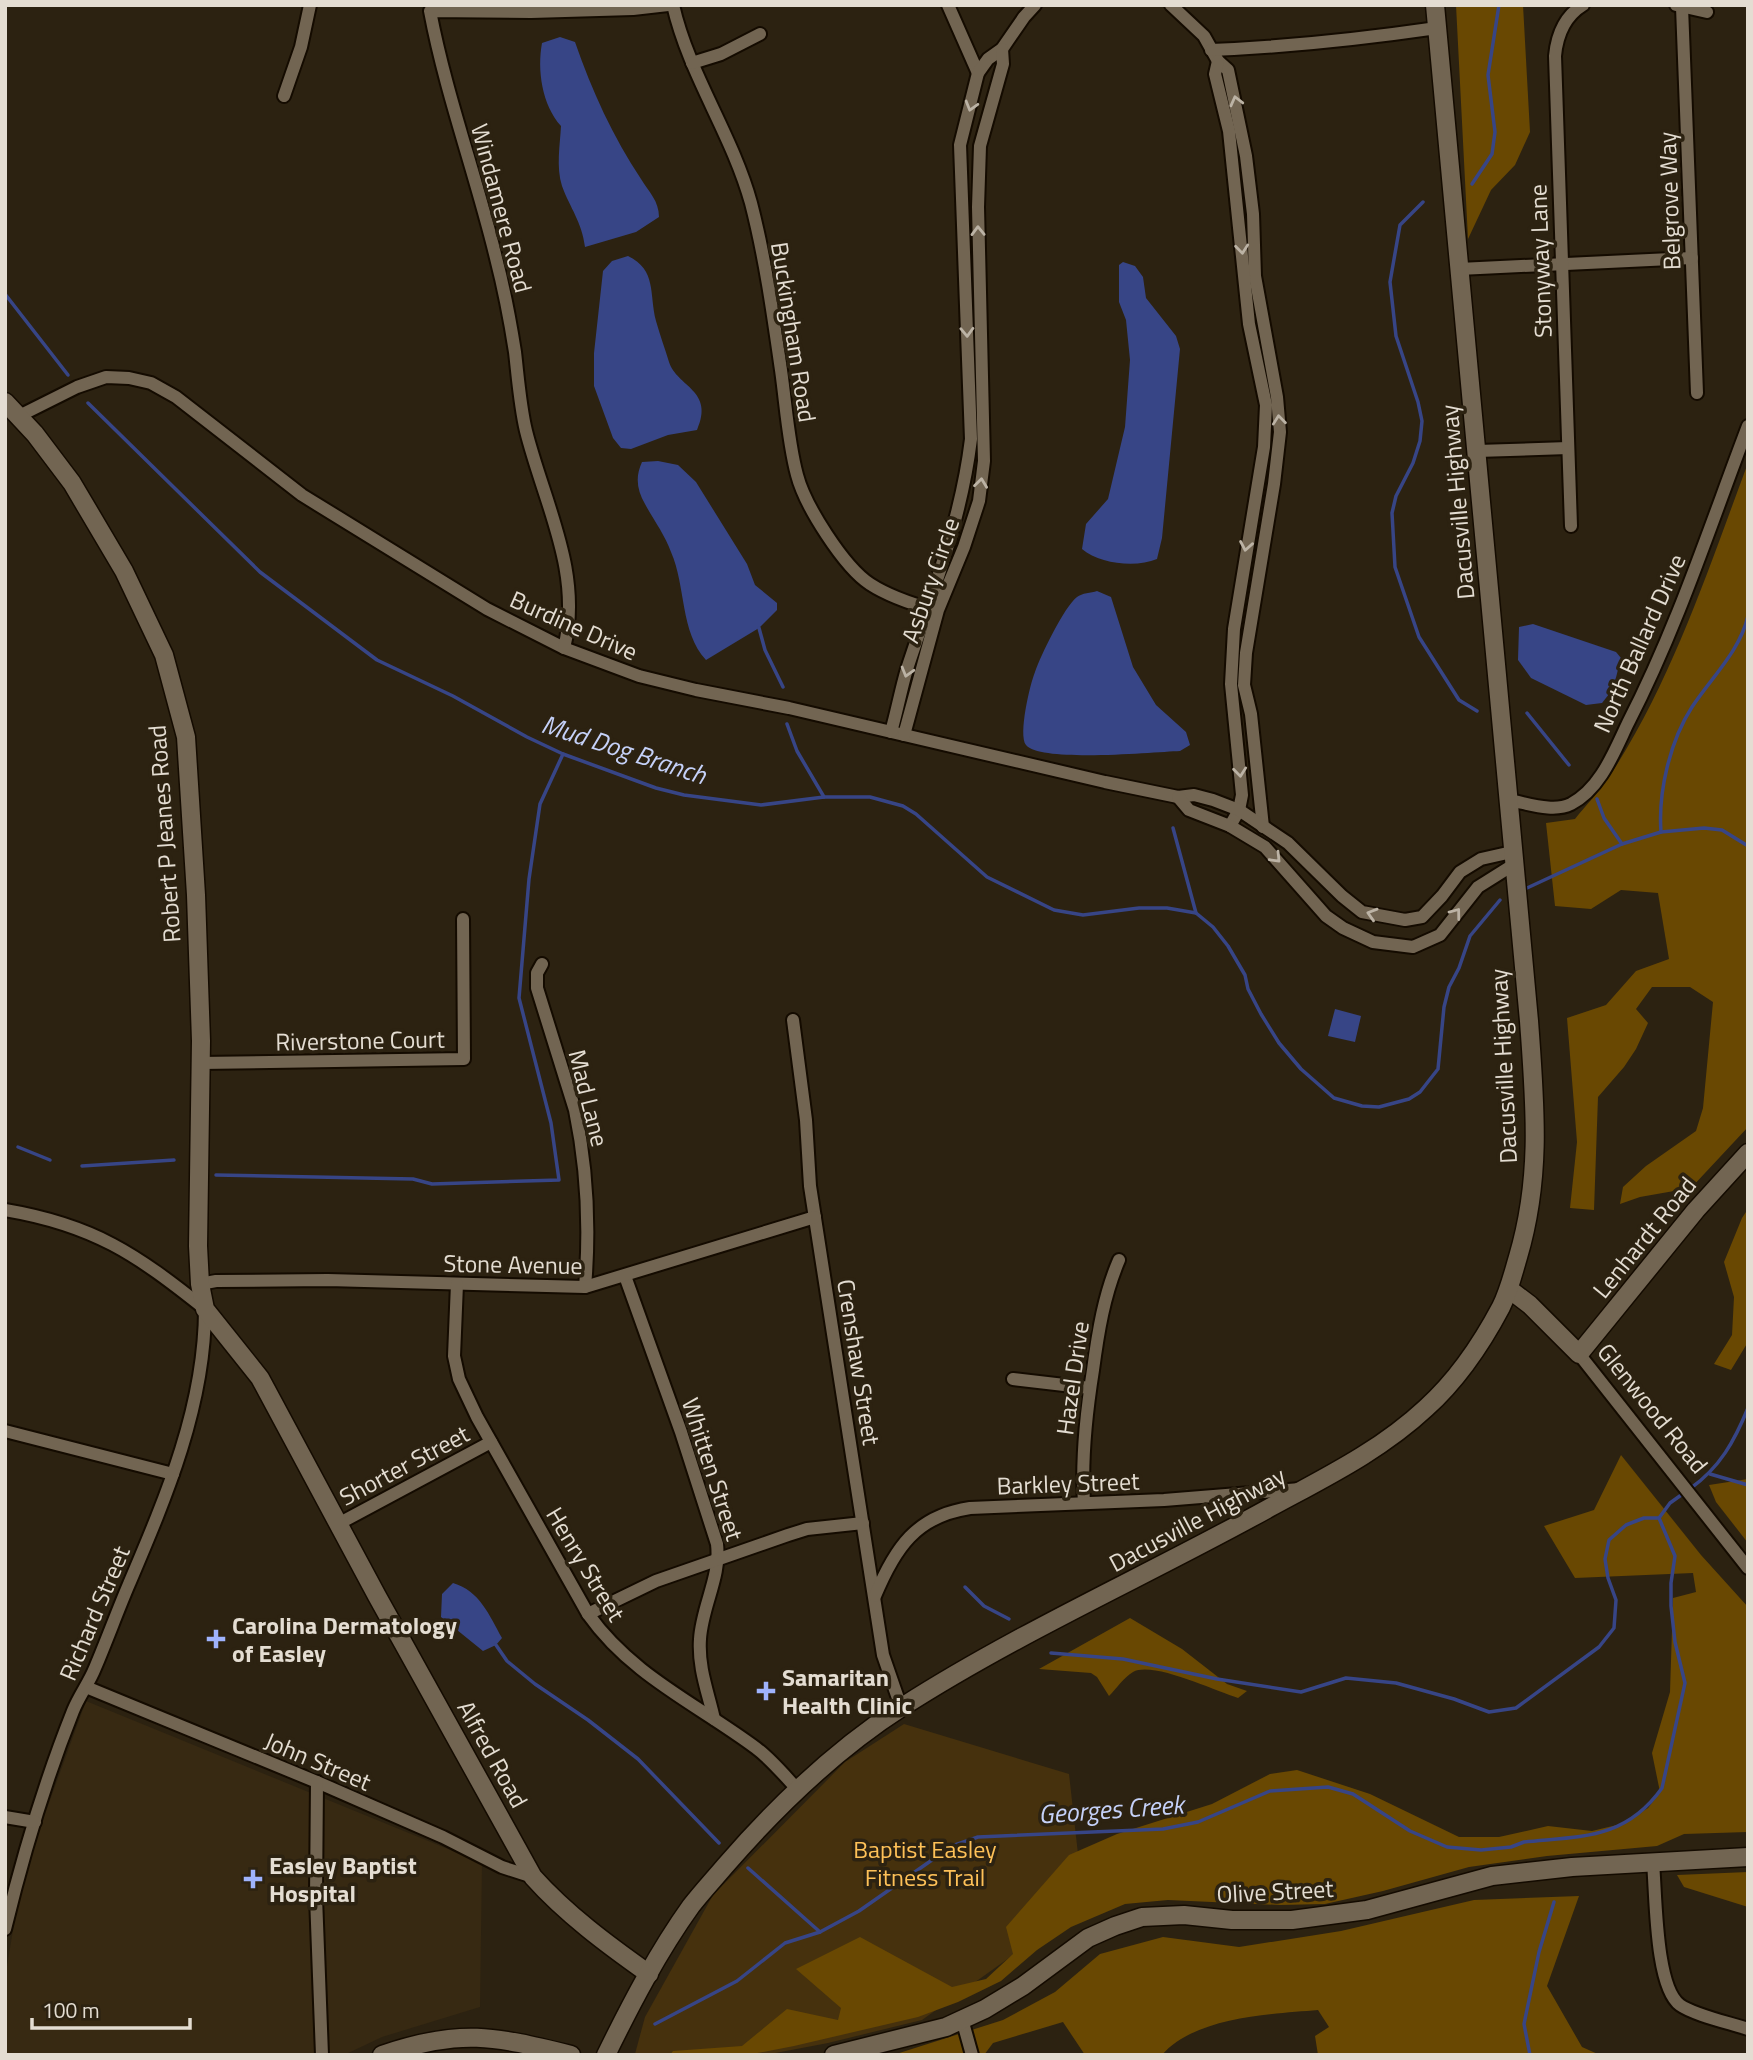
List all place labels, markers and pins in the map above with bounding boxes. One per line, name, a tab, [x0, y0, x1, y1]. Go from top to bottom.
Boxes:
place label: Carolina Dermatology of Easley	[232, 1607, 457, 1671]
marker: Carolina Dermatology of Easley	[206, 1629, 226, 1649]
place label: Samaritan Health Clinic	[782, 1659, 912, 1723]
marker: Samaritan Health Clinic	[756, 1681, 776, 1701]
place label: Easley Baptist Hospital	[269, 1847, 417, 1911]
marker: Easley Baptist Hospital	[243, 1869, 263, 1889]

